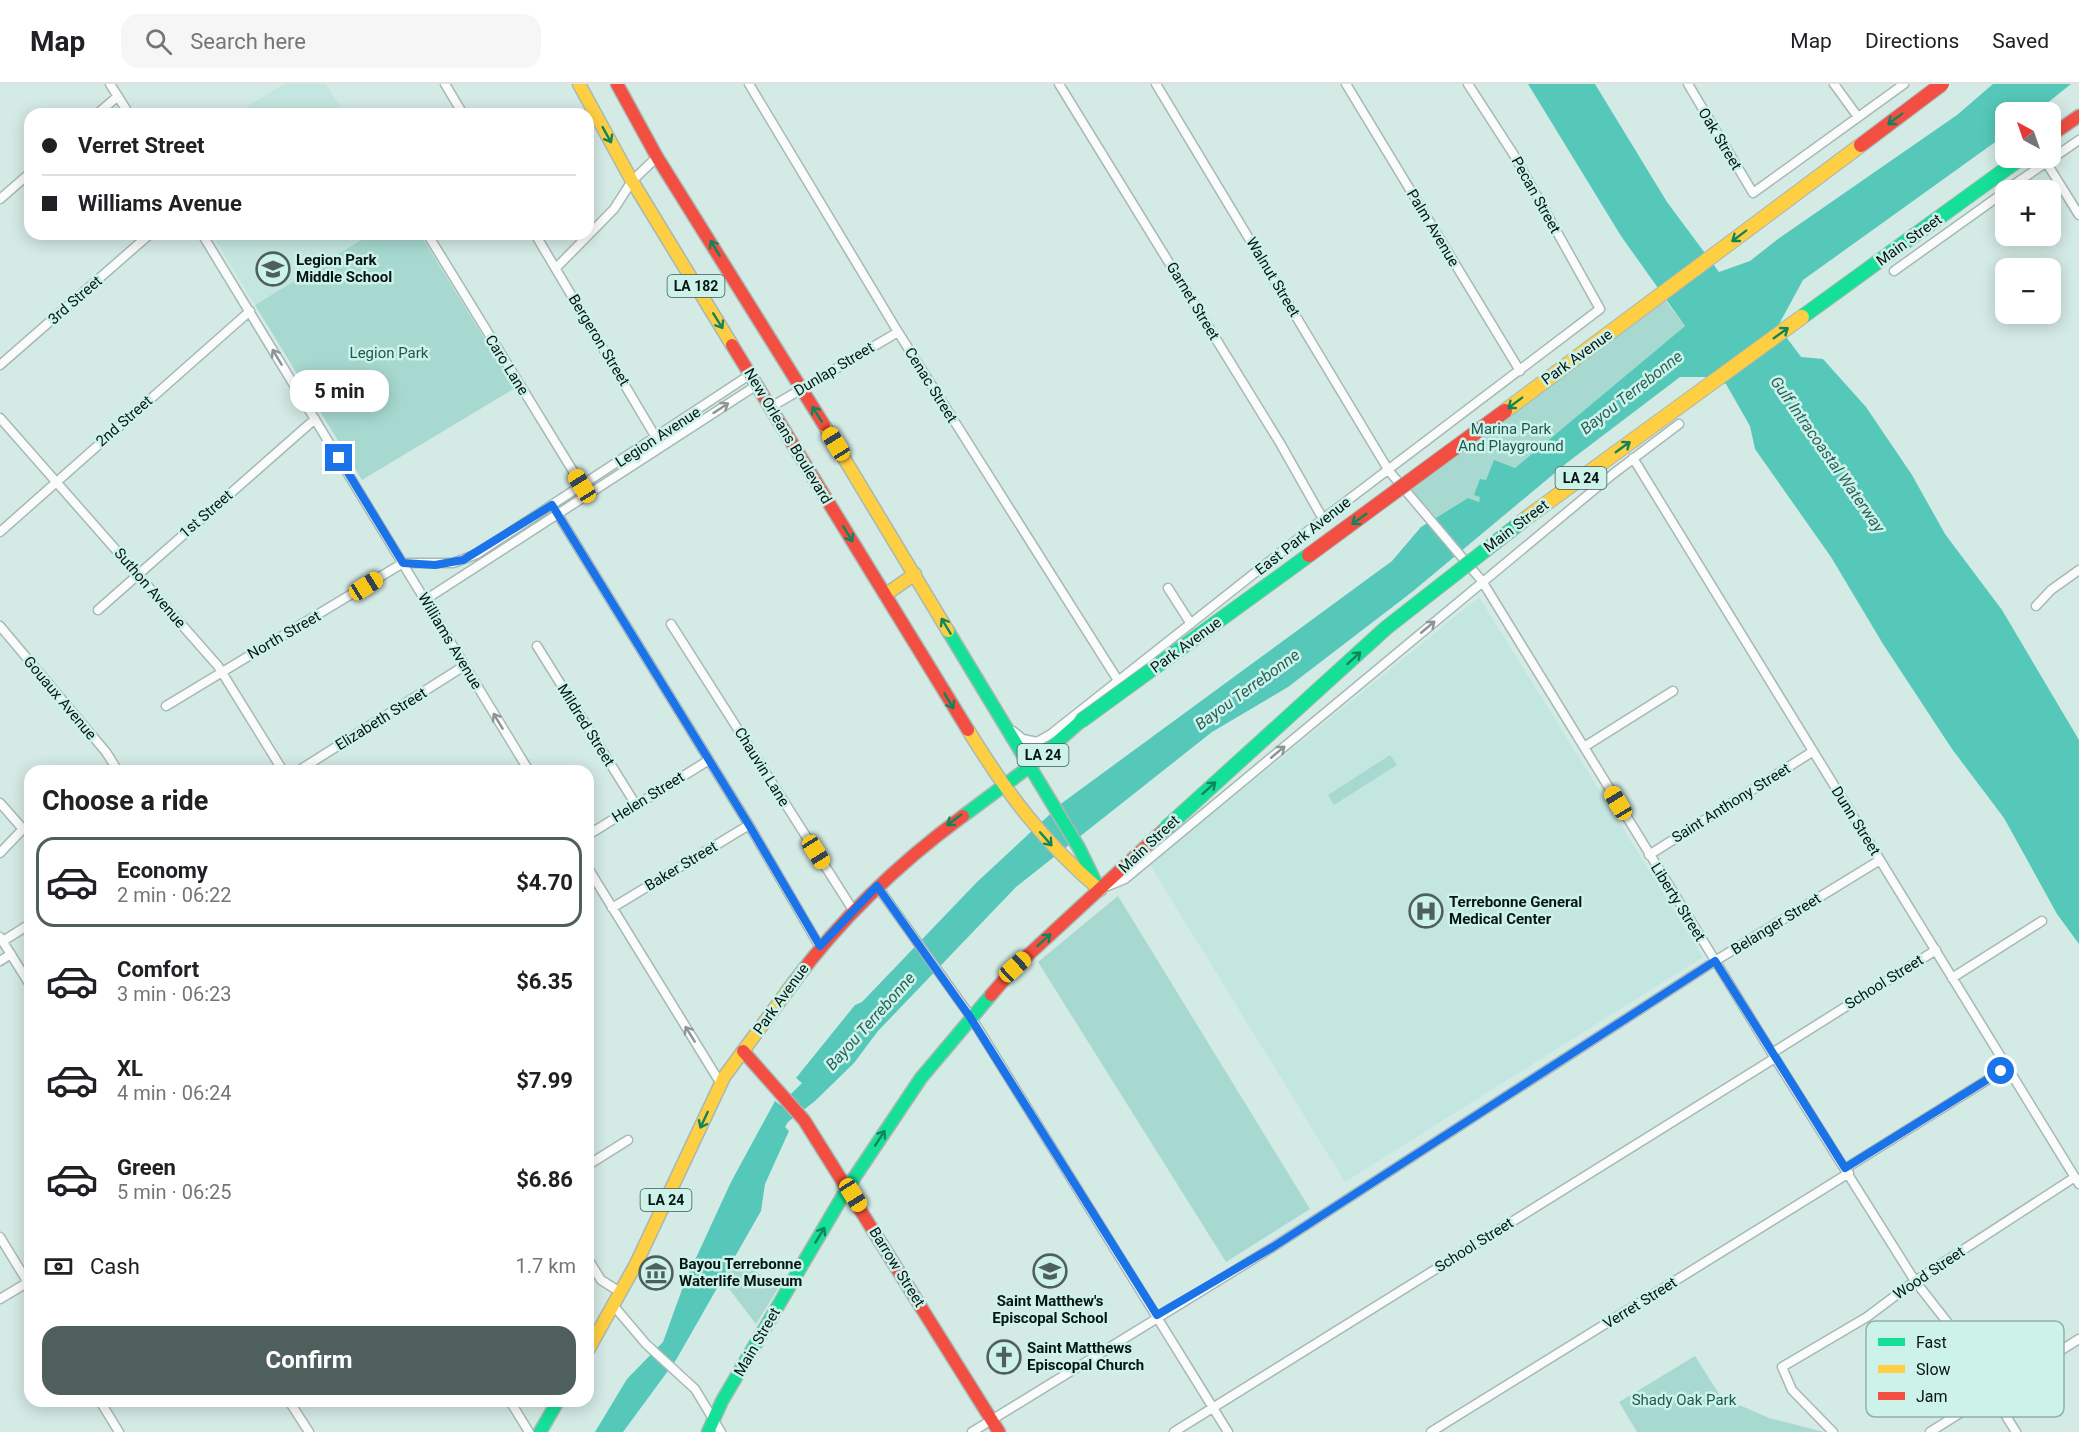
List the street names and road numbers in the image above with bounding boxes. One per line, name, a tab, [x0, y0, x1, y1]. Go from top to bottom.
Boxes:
street label: Oak Street	[1694, 105, 1746, 173]
street label: Pecan Street	[1508, 153, 1564, 237]
street label: Palm Avenue	[1403, 186, 1463, 270]
street label: Main Street	[1873, 210, 1945, 270]
street label: Walnut Street	[1242, 234, 1304, 320]
street label: Garnet Street	[1163, 259, 1223, 343]
street label: 3rd Street	[45, 272, 106, 328]
road number: LA 182	[668, 275, 724, 297]
street label: Bergeron Street	[565, 291, 633, 389]
street label: Park Avenue	[1538, 325, 1616, 389]
street label: Caro Lane	[481, 332, 533, 398]
street label: Dunlap Street	[791, 338, 877, 400]
street label: Cenac Street	[901, 344, 961, 426]
street label: New Orleans Boulevard	[740, 365, 836, 507]
street label: 2nd Street	[92, 392, 156, 450]
street label: Legion Avenue	[612, 403, 704, 471]
road number: LA 24	[1556, 467, 1606, 489]
street label: 1st Street	[176, 486, 236, 542]
street label: East Park Avenue	[1252, 493, 1354, 579]
street label: Main Street	[1480, 496, 1552, 556]
street label: Suthon Avenue	[110, 544, 190, 632]
street label: Williams Avenue	[414, 589, 486, 693]
street label: North Street	[244, 607, 324, 663]
street label: Park Avenue	[1147, 613, 1225, 677]
street label: Gouaux Avenue	[20, 653, 100, 744]
street label: Mildred Street	[554, 681, 618, 769]
street label: Elizabeth Street	[332, 684, 430, 754]
street label: Chauvin Lane	[731, 724, 793, 810]
road number: LA 24	[1018, 744, 1068, 766]
street label: Saint Anthony Street	[1669, 759, 1794, 847]
street label: Helen Street	[609, 768, 688, 826]
street label: Dunn Street	[1828, 783, 1884, 859]
street label: Main Street	[1115, 811, 1183, 877]
street label: Baker Street	[642, 837, 721, 895]
street label: Liberty Street	[1647, 860, 1709, 945]
street label: Belanger Street	[1728, 889, 1824, 959]
street label: School Street	[1841, 951, 1927, 1013]
street label: Park Avenue	[749, 960, 813, 1038]
road number: LA 24	[640, 1189, 692, 1211]
street label: School Street	[1431, 1214, 1517, 1276]
street label: Barrow Street	[865, 1224, 929, 1310]
street label: Wood Street	[1890, 1243, 1968, 1303]
street label: Verret Street	[1600, 1273, 1680, 1333]
street label: Main Street	[730, 1304, 784, 1380]

